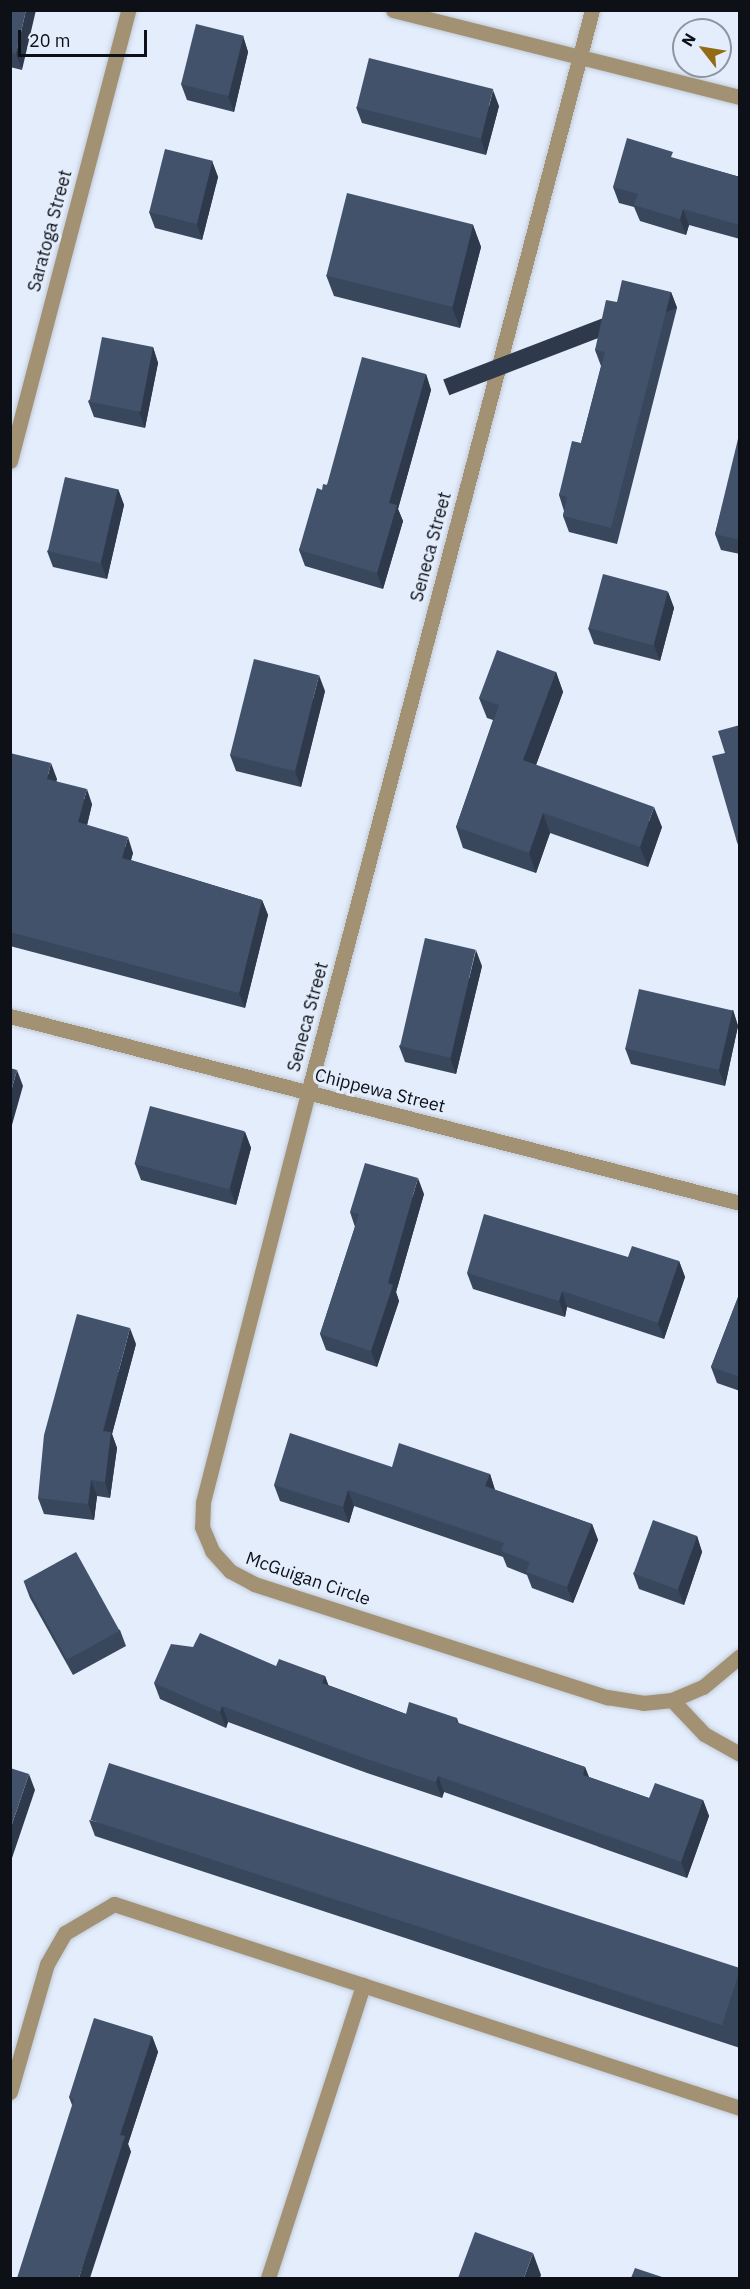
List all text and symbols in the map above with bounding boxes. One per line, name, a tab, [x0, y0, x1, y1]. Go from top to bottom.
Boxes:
scale bar	[21, 18, 150, 56]
north arrow	[672, 18, 732, 78]
text: 20 m	[29, 29, 71, 52]
text: N	[677, 30, 700, 50]
street label: Saratoga Street	[23, 168, 77, 294]
street label: Seneca Street	[406, 490, 456, 604]
street label: Seneca Street	[283, 960, 333, 1074]
street label: Chippewa Street	[313, 1064, 447, 1118]
street label: McGuigan Circle	[243, 1548, 373, 1610]

